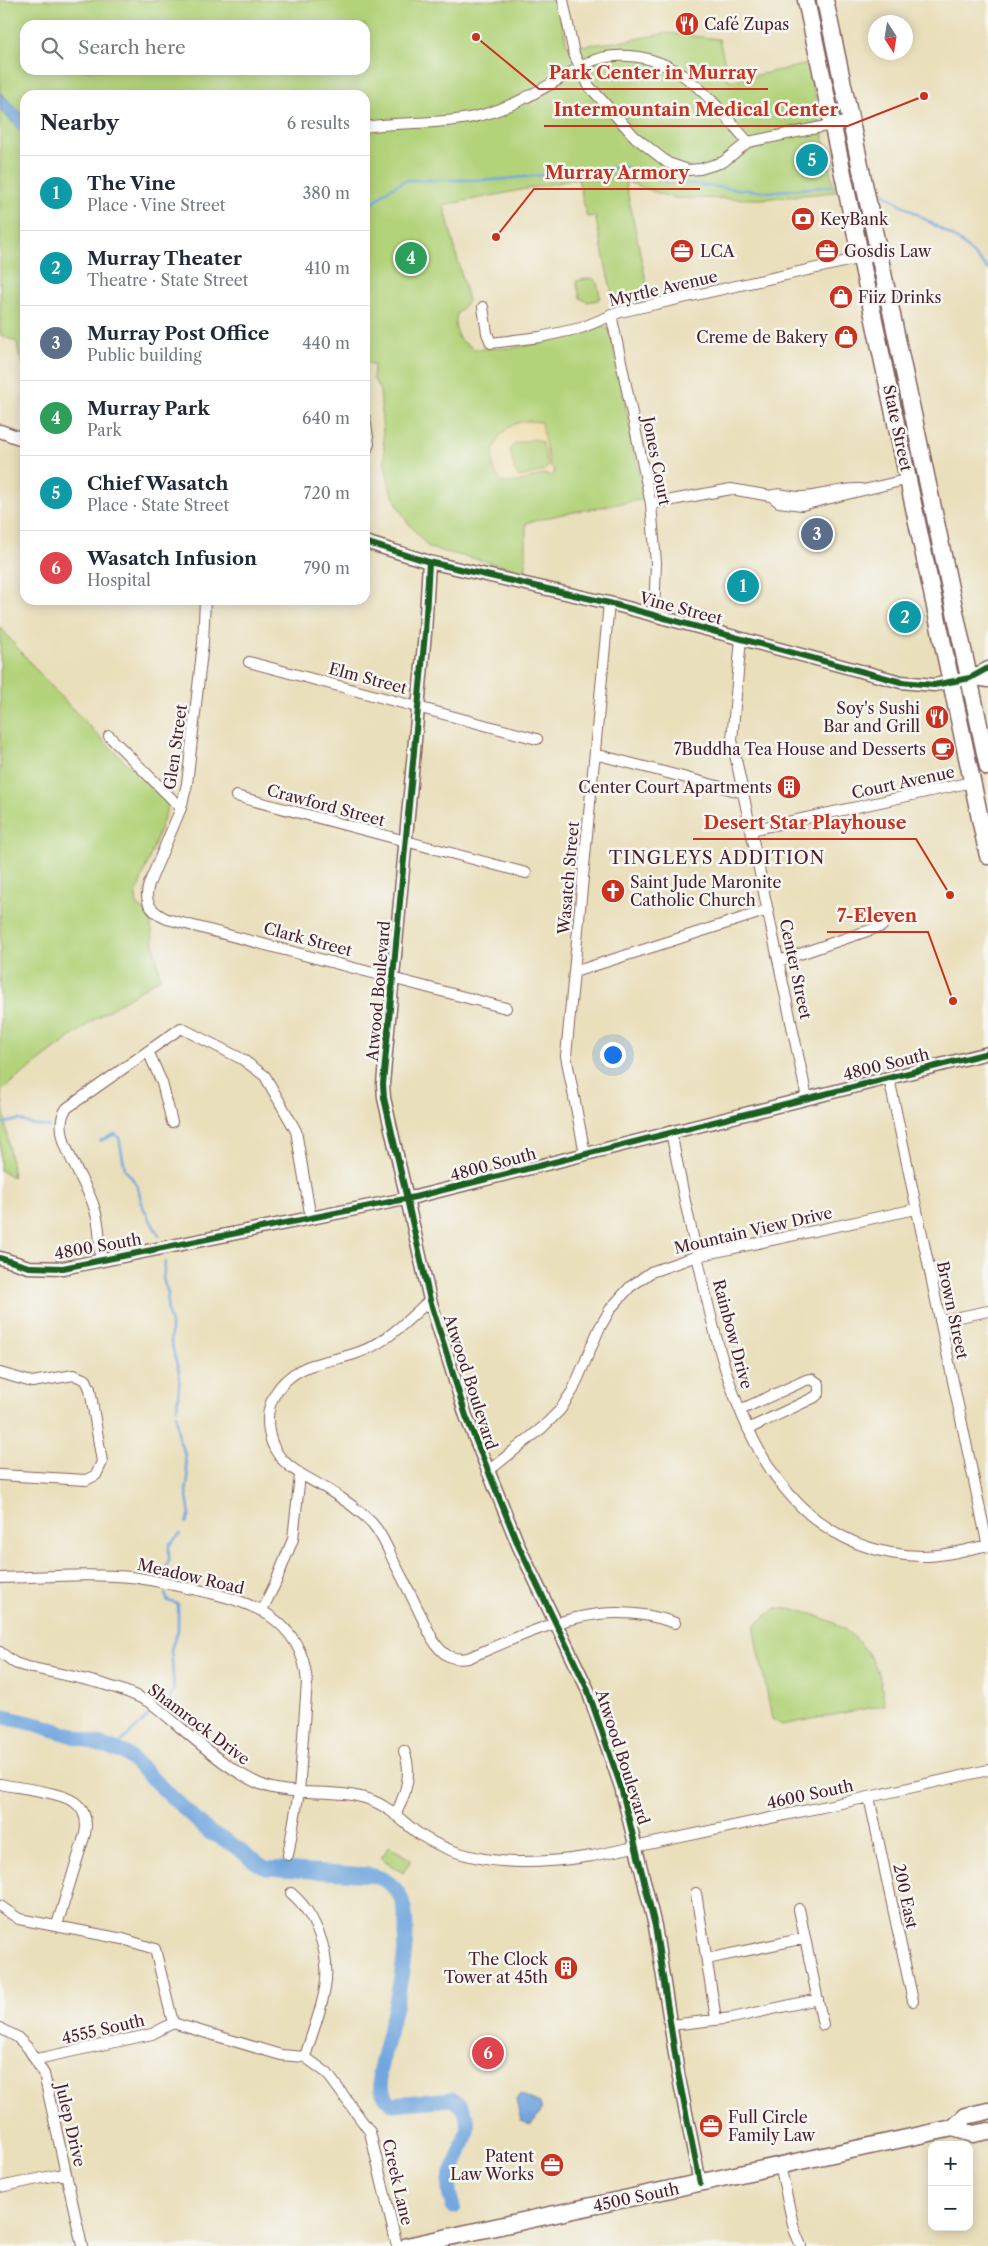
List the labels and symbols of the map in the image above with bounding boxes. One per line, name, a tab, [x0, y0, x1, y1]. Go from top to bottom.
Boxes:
restaurant icon: Café Zupas	[674, 11, 700, 37]
place label: Café Zupas	[704, 14, 789, 34]
north arrow	[868, 15, 913, 60]
callout: Park Center in Murray	[539, 56, 768, 89]
text: Park Center in Murray	[549, 62, 758, 84]
callout: Intermountain Medical Center	[544, 93, 848, 126]
text: Intermountain Medical Center	[554, 99, 838, 121]
pin: 5	[796, 141, 828, 179]
callout: Murray Armory	[534, 156, 700, 189]
text: Murray Armory	[545, 162, 690, 184]
bank icon: KeyBank	[790, 206, 816, 232]
place label: KeyBank	[820, 209, 889, 229]
office icon: LCA	[669, 238, 695, 264]
office icon: Gosdis Law	[814, 238, 840, 264]
pin: 4	[395, 239, 427, 277]
place label: LCA	[700, 241, 736, 261]
place label: Gosdis Law	[844, 241, 932, 261]
street label: Myrtle Avenue	[607, 266, 719, 310]
shop icon: Fiiz Drinks	[828, 284, 854, 310]
place label: Fiiz Drinks	[858, 287, 941, 307]
shop icon: Creme de Bakery	[833, 324, 859, 350]
place label: Creme de Bakery	[696, 327, 829, 347]
street label: State Street	[879, 383, 917, 473]
street label: Jones Court	[638, 412, 675, 507]
pin: 3	[801, 515, 833, 553]
pin: 1	[727, 567, 759, 605]
street label: Vine Street	[636, 587, 725, 629]
pin: 2	[889, 598, 921, 636]
street label: Elm Street	[327, 658, 410, 698]
place label: Soy's Sushi Bar and Grill	[823, 698, 920, 736]
street label: Glen Street	[159, 703, 191, 791]
restaurant icon: Soy's Sushi Bar and Grill	[924, 704, 950, 730]
cafe icon: 7Buddha Tea House and Desserts	[930, 736, 956, 762]
place label: 7Buddha Tea House and Desserts	[674, 739, 926, 759]
street label: Court Avenue	[850, 761, 956, 803]
building icon: Center Court Apartments	[776, 774, 802, 800]
place label: Center Court Apartments	[578, 777, 772, 797]
street label: Crawford Street	[265, 780, 388, 830]
callout: Desert Star Playhouse	[693, 806, 916, 839]
text: Desert Star Playhouse	[704, 812, 907, 834]
street label: Wasatch Street	[553, 820, 583, 936]
district label: TINGLEYS ADDITION	[609, 847, 825, 869]
place label: Saint Jude Maronite Catholic Church	[630, 872, 781, 910]
church icon: Saint Jude Maronite Catholic Church	[600, 878, 626, 904]
callout: 7-Eleven	[827, 899, 928, 932]
text: 7-Eleven	[837, 905, 918, 927]
street label: Center Street	[776, 917, 816, 1021]
street label: Clark Street	[262, 918, 355, 960]
street label: Atwood Boulevard	[362, 920, 394, 1063]
your location	[600, 1042, 626, 1068]
street label: 4800 South	[841, 1044, 931, 1084]
street label: 4800 South	[448, 1143, 538, 1185]
street label: Mountain View Drive	[672, 1202, 834, 1258]
street label: 4800 South	[53, 1228, 143, 1264]
street label: Brown Street	[933, 1259, 973, 1361]
street label: Rainbow Drive	[709, 1277, 757, 1391]
street label: Atwood Boulevard	[439, 1311, 502, 1452]
street label: Meadow Road	[136, 1554, 247, 1598]
street label: Shamrock Drive	[144, 1679, 254, 1769]
street label: Atwood Boulevard	[591, 1686, 654, 1827]
street label: 4600 South	[765, 1775, 855, 1813]
street label: 200 East	[889, 1862, 923, 1931]
place label: The Clock Tower at 45th	[444, 1949, 549, 1987]
building icon: The Clock Tower at 45th	[553, 1955, 579, 1981]
street label: 4555 South	[60, 2010, 146, 2048]
pin: 6	[472, 2034, 504, 2072]
street label: Julep Drive	[51, 2079, 90, 2169]
place label: Full Circle Family Law	[728, 2107, 816, 2145]
office icon: Full Circle Family Law	[698, 2113, 724, 2139]
street label: Creek Lane	[378, 2137, 418, 2227]
place label: Patent Law Works	[450, 2146, 534, 2184]
office icon: Patent Law Works	[539, 2152, 565, 2178]
street label: 4500 South	[591, 2178, 681, 2216]

